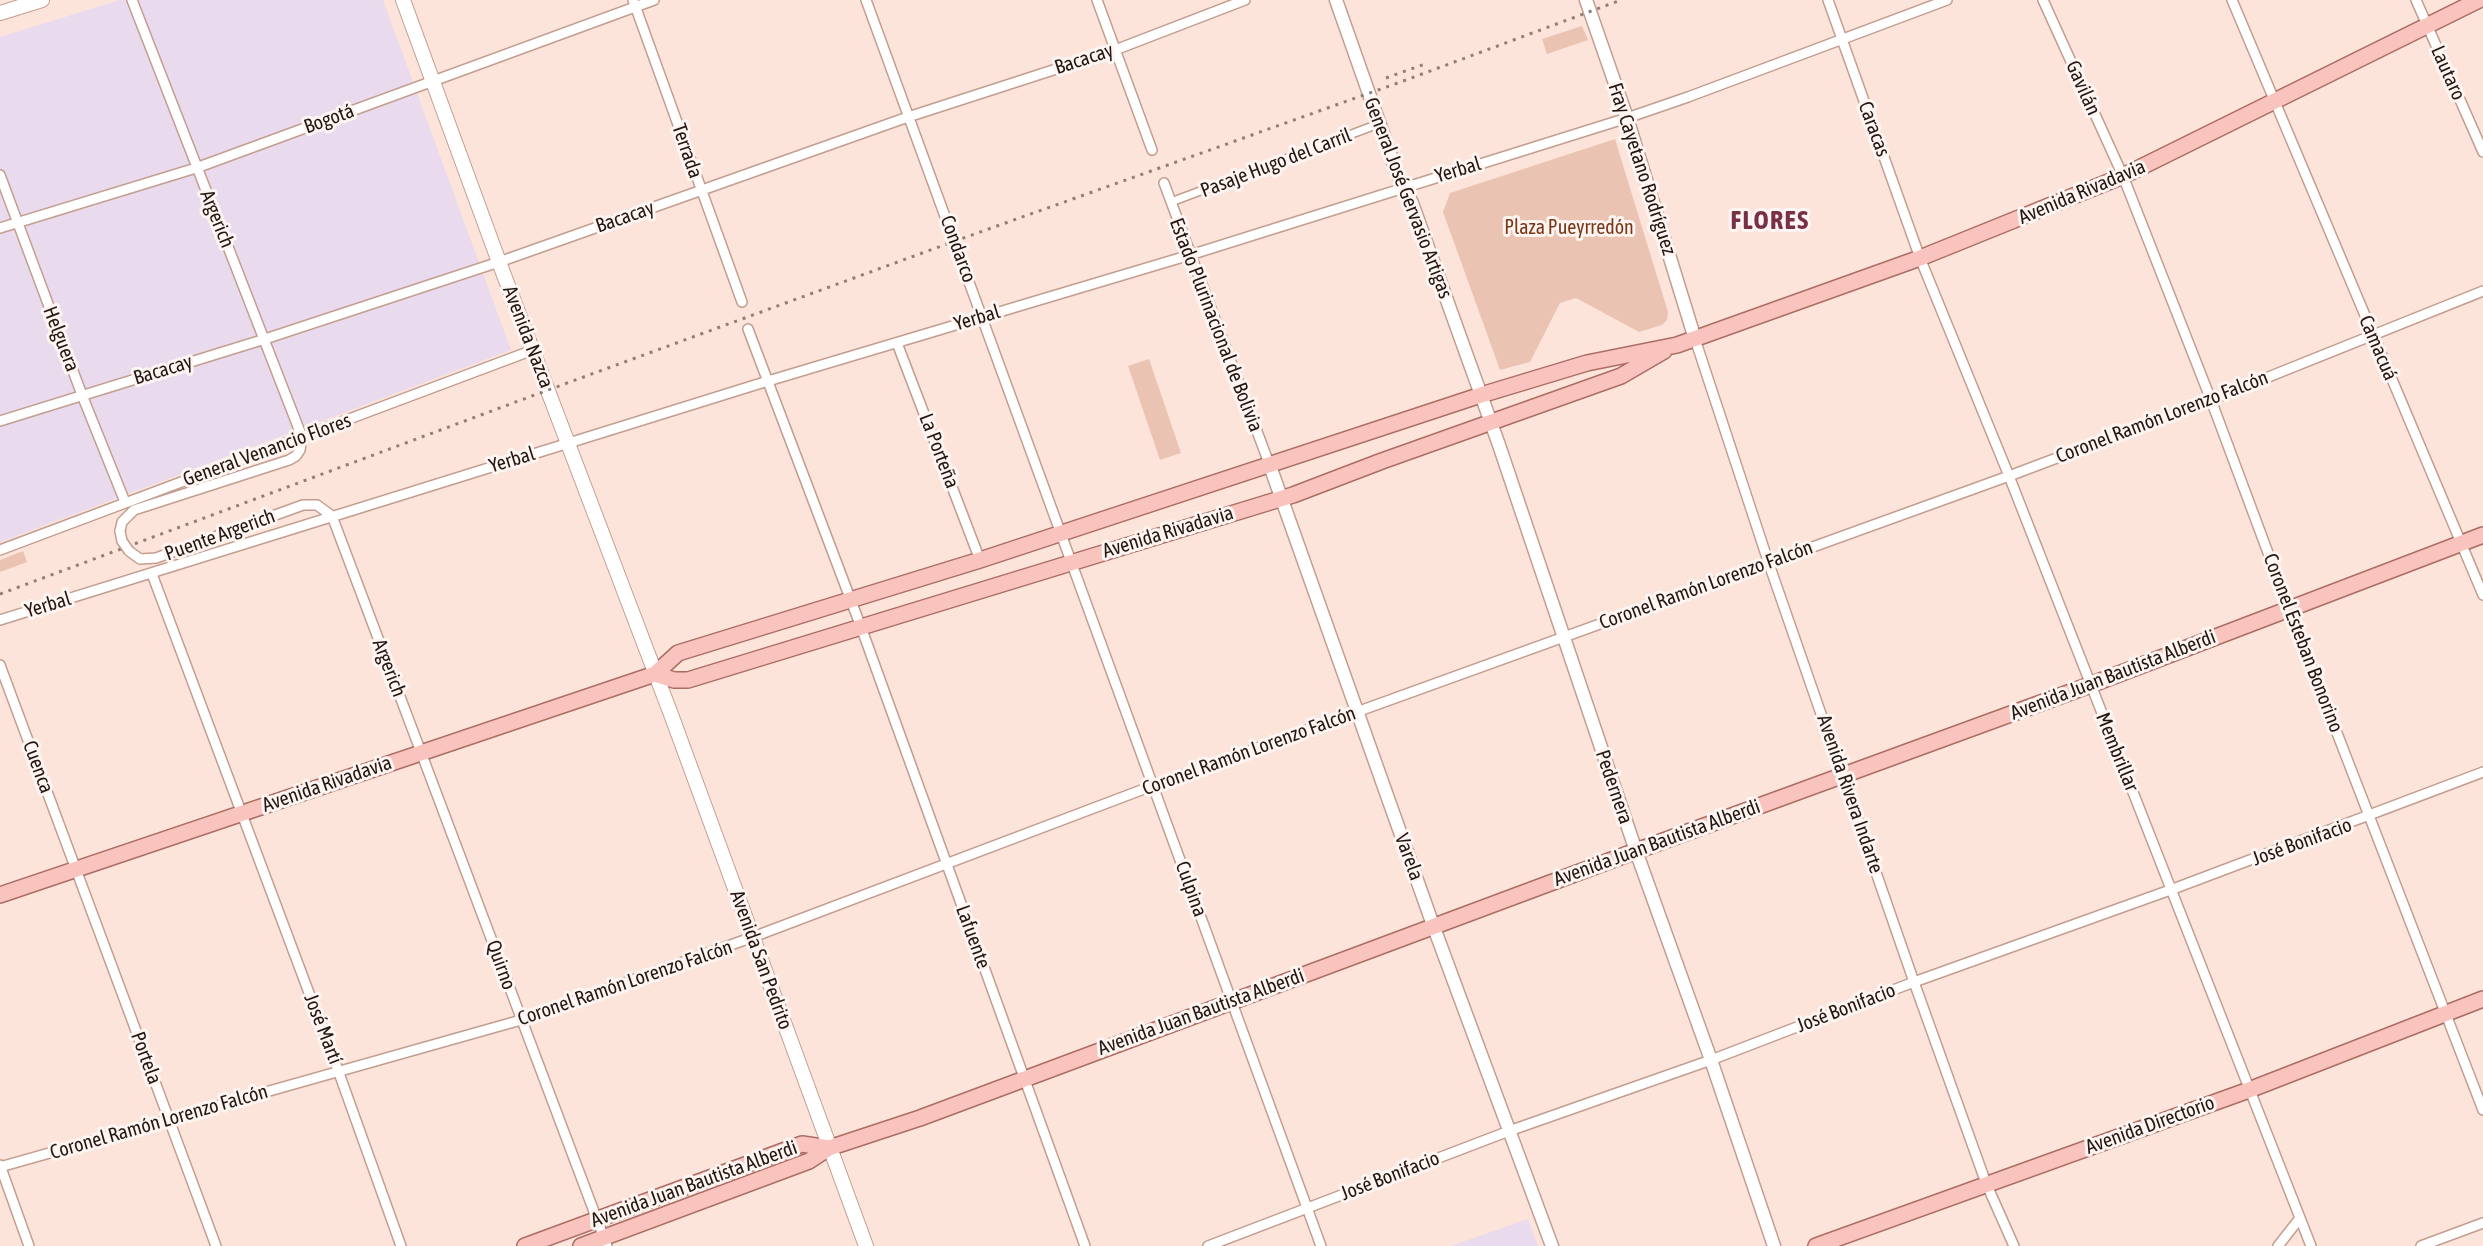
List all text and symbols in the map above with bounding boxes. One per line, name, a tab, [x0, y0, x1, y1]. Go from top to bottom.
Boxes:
street label: Bacacay	[1052, 38, 1116, 80]
street label: Lautaro	[2425, 42, 2471, 104]
street label: Gavilán	[2060, 57, 2106, 119]
street label: Fray Cayetano Rodríguez	[1603, 80, 1681, 258]
street label: General José Gervasio Artigas	[1359, 94, 1457, 302]
street label: Caracas	[1853, 98, 1895, 160]
street label: Bogotá	[301, 99, 357, 139]
street label: Terrada	[667, 121, 707, 181]
street label: Pasaje Hugo del Carril	[1197, 123, 1355, 203]
street label: Yerbal	[1432, 152, 1484, 188]
street label: Avenida Rivadavia	[2015, 154, 2149, 230]
street label: Argerich	[195, 187, 239, 251]
street label: Bacacay	[593, 196, 657, 238]
district label: FLORES	[1730, 205, 1810, 237]
street label: Condarco	[935, 212, 981, 286]
street label: Estado Plurinacional de Bolivia	[1164, 215, 1268, 435]
park label: Plaza Pueyrredón	[1504, 216, 1634, 240]
street label: Avenida Nazca	[498, 283, 558, 391]
street label: Yerbal	[951, 300, 1003, 336]
street label: Helguera	[38, 303, 84, 375]
street label: Camacuá	[2354, 312, 2402, 384]
street label: Bacacay	[131, 350, 195, 390]
street label: Coronel Ramón Lorenzo Falcón	[2052, 365, 2272, 469]
street label: General Venancio Flores	[180, 408, 354, 492]
street label: La Porteña	[914, 410, 964, 492]
street label: Yerbal	[486, 442, 538, 478]
street label: Avenida Rivadavia	[1100, 501, 1236, 563]
street label: Puente Argerich	[162, 504, 278, 566]
street label: Coronel Ramón Lorenzo Falcón	[1596, 535, 1816, 635]
street label: Coronel Esteban Bonorino	[2258, 550, 2348, 736]
street label: Yerbal	[22, 587, 74, 623]
street label: Avenida Juan Bautista Alberdi	[2007, 625, 2219, 725]
street label: Argerich	[367, 636, 411, 700]
street label: Coronel Ramón Lorenzo Falcón	[1139, 701, 1359, 801]
street label: Membrillar	[2090, 709, 2144, 795]
street label: Avenida Rivera Indarte	[1812, 712, 1888, 876]
street label: Cuenca	[17, 737, 59, 797]
street label: Pedernera	[1590, 747, 1638, 827]
street label: Avenida Rivadavia	[259, 751, 395, 817]
street label: Avenida Juan Bautista Alberdi	[1551, 794, 1763, 892]
street label: José Bonifacio	[2249, 813, 2355, 871]
street label: Varela	[1390, 830, 1428, 884]
street label: Culpina	[1170, 858, 1212, 920]
street label: Avenida San Pedrito	[725, 887, 797, 1033]
street label: Lafuente	[950, 902, 996, 972]
street label: Coronel Ramón Lorenzo Falcón	[514, 935, 736, 1031]
street label: Quirno	[481, 937, 521, 993]
street label: Avenida Juan Bautista Alberdi	[1095, 963, 1307, 1061]
street label: José Bonifacio	[1793, 978, 1899, 1038]
street label: José Martí	[299, 990, 347, 1068]
street label: Portela	[125, 1029, 167, 1087]
street label: Coronel Ramón Lorenzo Falcón	[47, 1079, 271, 1165]
street label: Avenida Directorio	[2082, 1091, 2218, 1159]
street label: Avenida Juan Bautista Alberdi	[588, 1135, 800, 1233]
street label: José Bonifacio	[1337, 1146, 1443, 1206]

